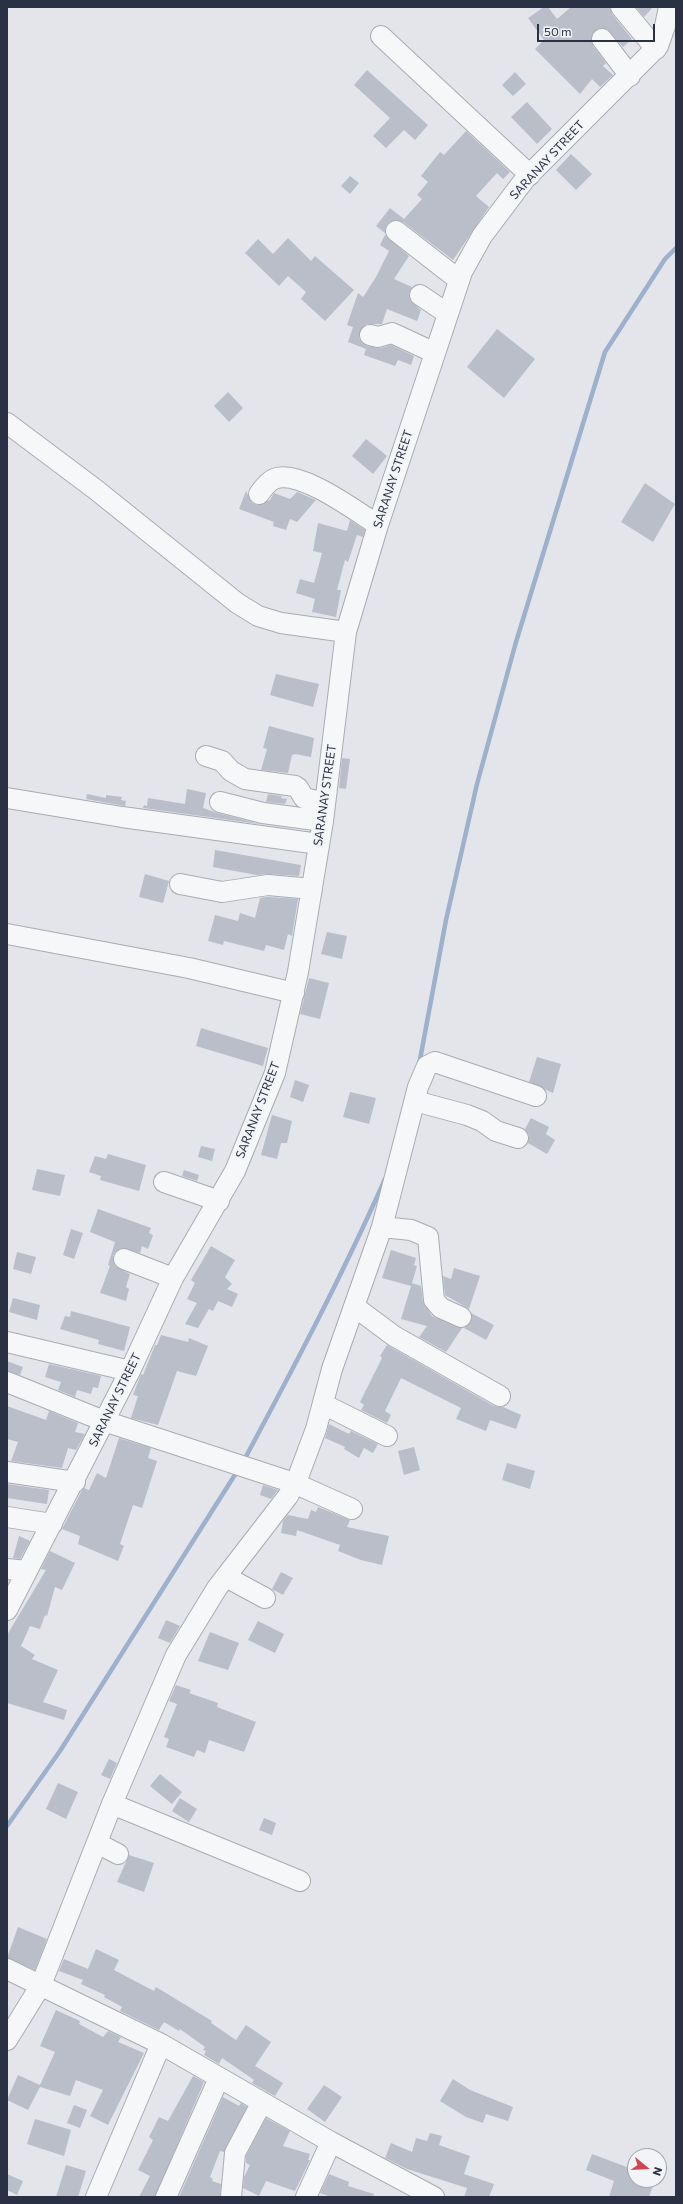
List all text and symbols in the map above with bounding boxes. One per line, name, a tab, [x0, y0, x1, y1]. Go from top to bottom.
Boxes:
scale bar	[539, 16, 657, 42]
text: 50 m	[544, 24, 572, 38]
street label: SARANAY STREET	[507, 118, 587, 202]
street label: SARANAY STREET	[370, 428, 416, 530]
street label: SARANAY STREET	[311, 743, 339, 847]
street label: SARANAY STREET	[233, 1060, 283, 1160]
street label: SARANAY STREET	[86, 1351, 144, 1449]
north arrow	[627, 2148, 667, 2188]
text: N	[650, 2166, 665, 2177]

